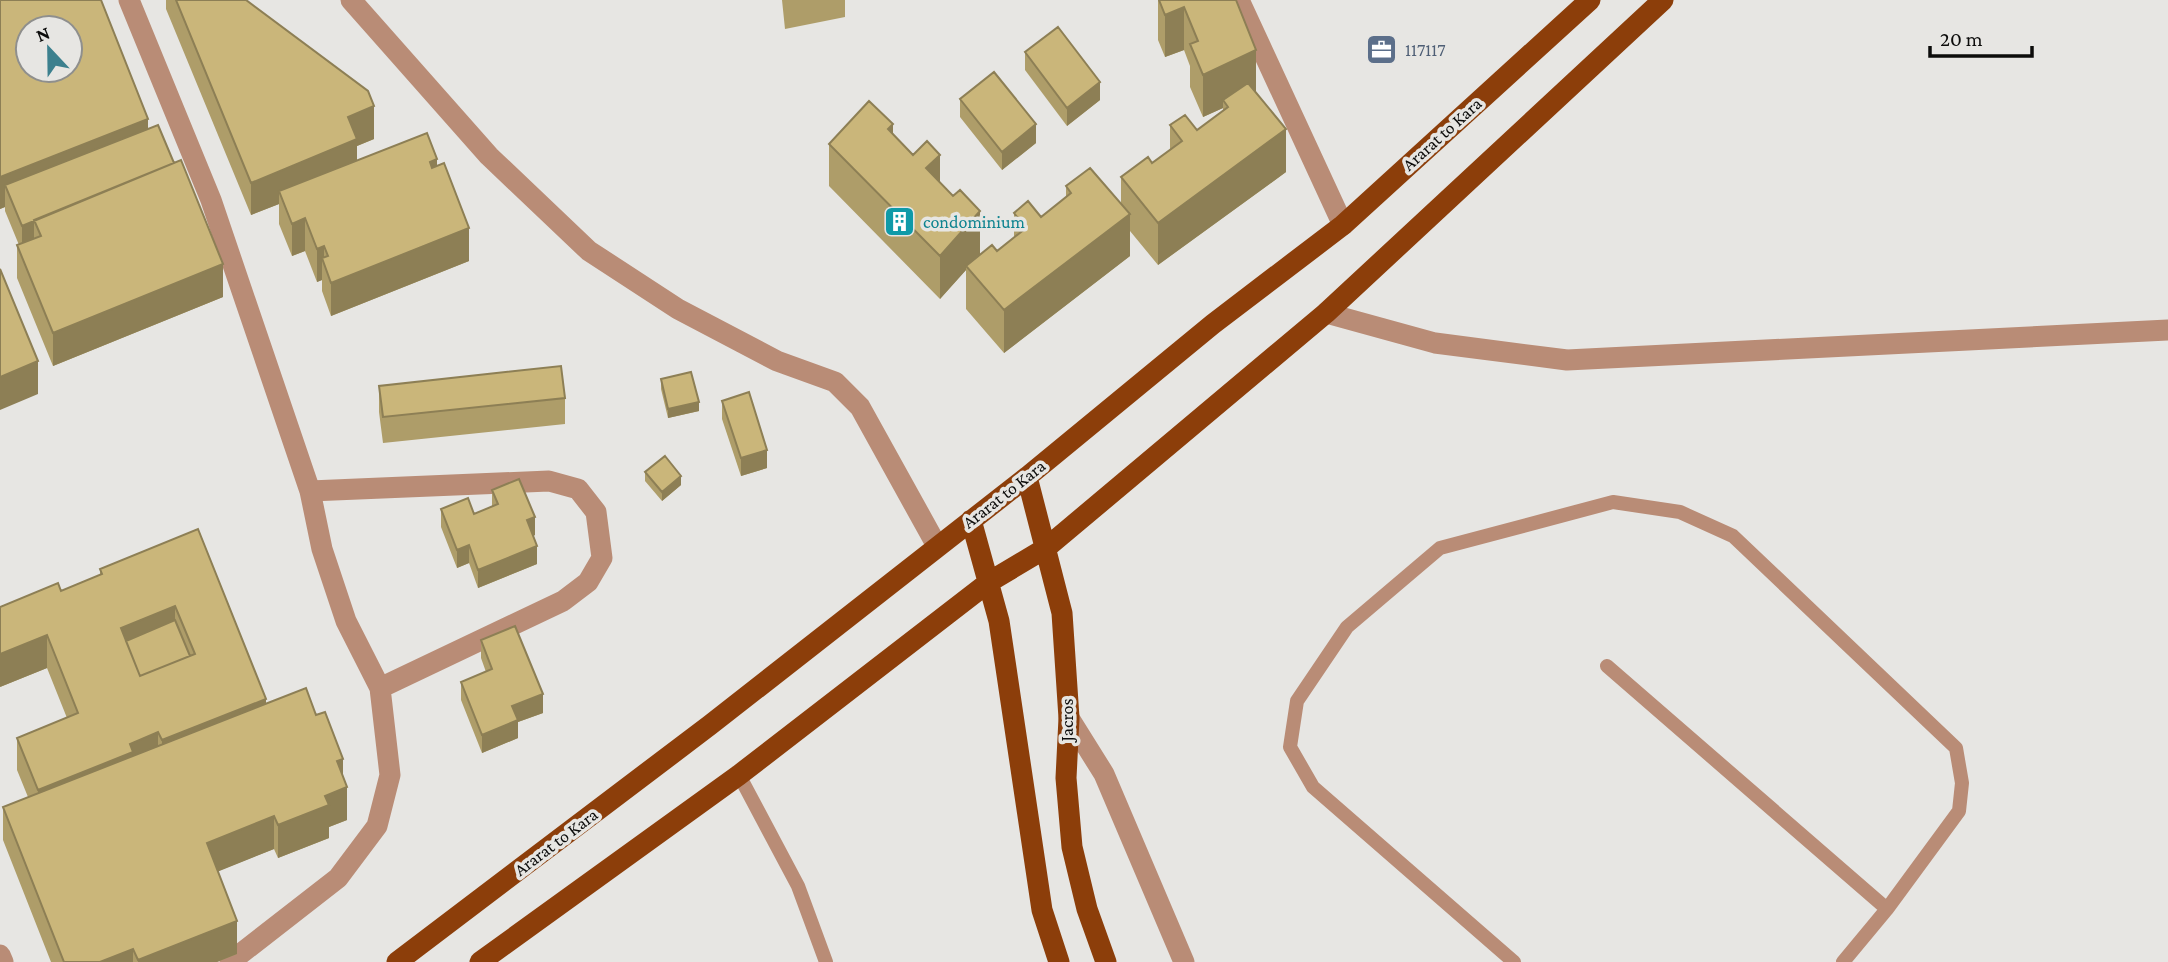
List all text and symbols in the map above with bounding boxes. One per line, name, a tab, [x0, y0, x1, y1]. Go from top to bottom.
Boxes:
north arrow	[14, 14, 84, 84]
scale bar	[1930, 14, 2032, 58]
text: N	[33, 22, 53, 46]
text: 20 m	[1940, 27, 1983, 51]
office icon: 117117	[1365, 33, 1399, 67]
place label: 117117	[1405, 40, 1446, 60]
street label: Ararat to Kara	[1398, 93, 1486, 175]
building icon: condominium	[883, 205, 917, 239]
place label: condominium	[923, 212, 1025, 232]
street label: Ararat to Kara	[959, 456, 1049, 532]
street label: Jacros	[1057, 698, 1077, 744]
street label: Ararat to Kara	[510, 804, 602, 880]

